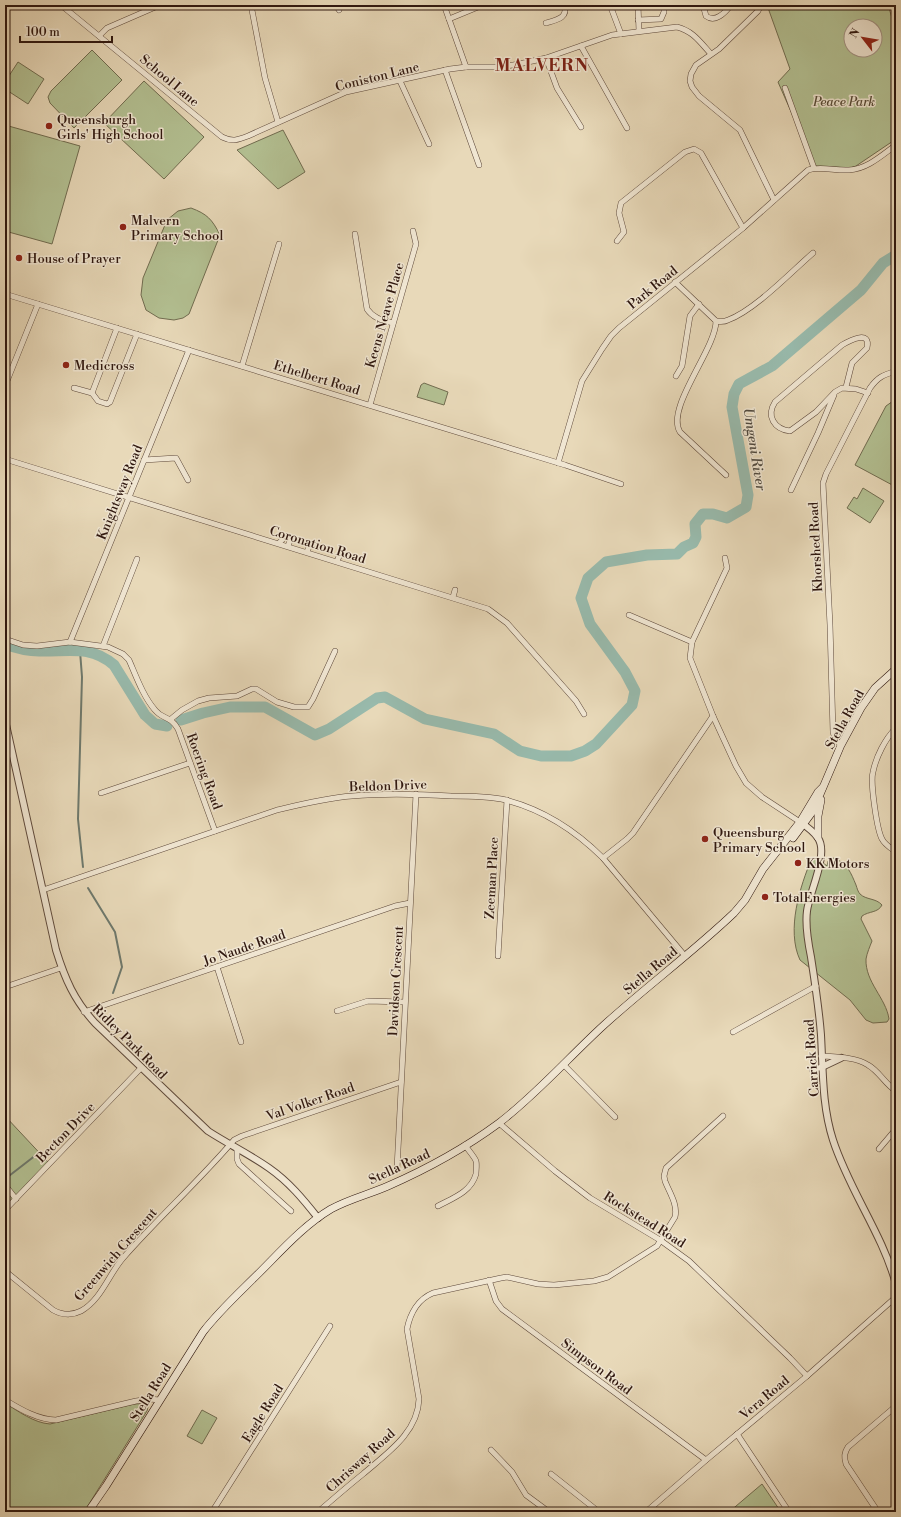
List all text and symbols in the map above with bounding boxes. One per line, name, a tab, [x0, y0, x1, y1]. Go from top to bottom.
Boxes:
scale bar	[20, 18, 112, 44]
north arrow	[843, 18, 883, 58]
text: 100 m	[26, 25, 60, 40]
text: N	[847, 26, 864, 41]
street label: School Lane	[137, 51, 203, 110]
district label: MALVERN	[495, 55, 589, 77]
street label: Coniston Lane	[334, 59, 421, 95]
park label: Peace Park	[812, 94, 875, 110]
place label: Queensburgh Girls' High School	[57, 112, 164, 143]
marker: Queensburgh Girls' High School	[44, 121, 54, 131]
place label: Malvern Primary School	[131, 213, 223, 244]
marker: Malvern Primary School	[118, 222, 128, 232]
place label: House of Prayer	[27, 251, 121, 267]
marker: House of Prayer	[14, 253, 24, 263]
street label: Keens Neave Place	[362, 260, 408, 370]
street label: Park Road	[624, 262, 681, 313]
street label: Ethelbert Road	[272, 357, 362, 399]
place label: Medicross	[74, 358, 135, 374]
marker: Medicross	[61, 360, 71, 370]
water label: Umgeni River	[739, 406, 770, 493]
street label: Knightsway Road	[94, 442, 147, 542]
street label: Khorshed Road	[806, 501, 826, 592]
street label: Coronation Road	[268, 523, 368, 567]
street label: Stella Road	[822, 686, 868, 752]
street label: Roering Road	[183, 731, 226, 812]
street label: Beldon Drive	[348, 777, 428, 795]
place label: Queensburg Primary School	[713, 825, 805, 856]
marker: Queensburg Primary School	[700, 834, 710, 844]
street label: Zeeman Place	[482, 836, 502, 920]
place label: KK Motors	[806, 856, 870, 872]
marker: KK Motors	[793, 858, 803, 868]
place label: TotalEnergies	[773, 890, 856, 906]
marker: TotalEnergies	[760, 892, 770, 902]
street label: Davidson Crescent	[385, 925, 407, 1037]
street label: Jo Naude Road	[200, 926, 288, 970]
street label: Stella Road	[620, 943, 681, 998]
street label: Ridley Park Road	[88, 1001, 171, 1083]
street label: Carrick Road	[801, 1018, 823, 1097]
street label: Val Volker Road	[263, 1079, 357, 1125]
street label: Becton Drive	[32, 1099, 99, 1167]
street label: Stella Road	[366, 1146, 433, 1188]
street label: Rockstead Road	[600, 1188, 689, 1252]
street label: Greenwich Crescent	[71, 1204, 161, 1305]
street label: Simpson Road	[558, 1335, 635, 1399]
street label: Stella Road	[127, 1360, 175, 1425]
street label: Vera Road	[736, 1372, 793, 1424]
street label: Eagle Road	[239, 1381, 287, 1446]
street label: Chrisway Road	[323, 1425, 399, 1496]

